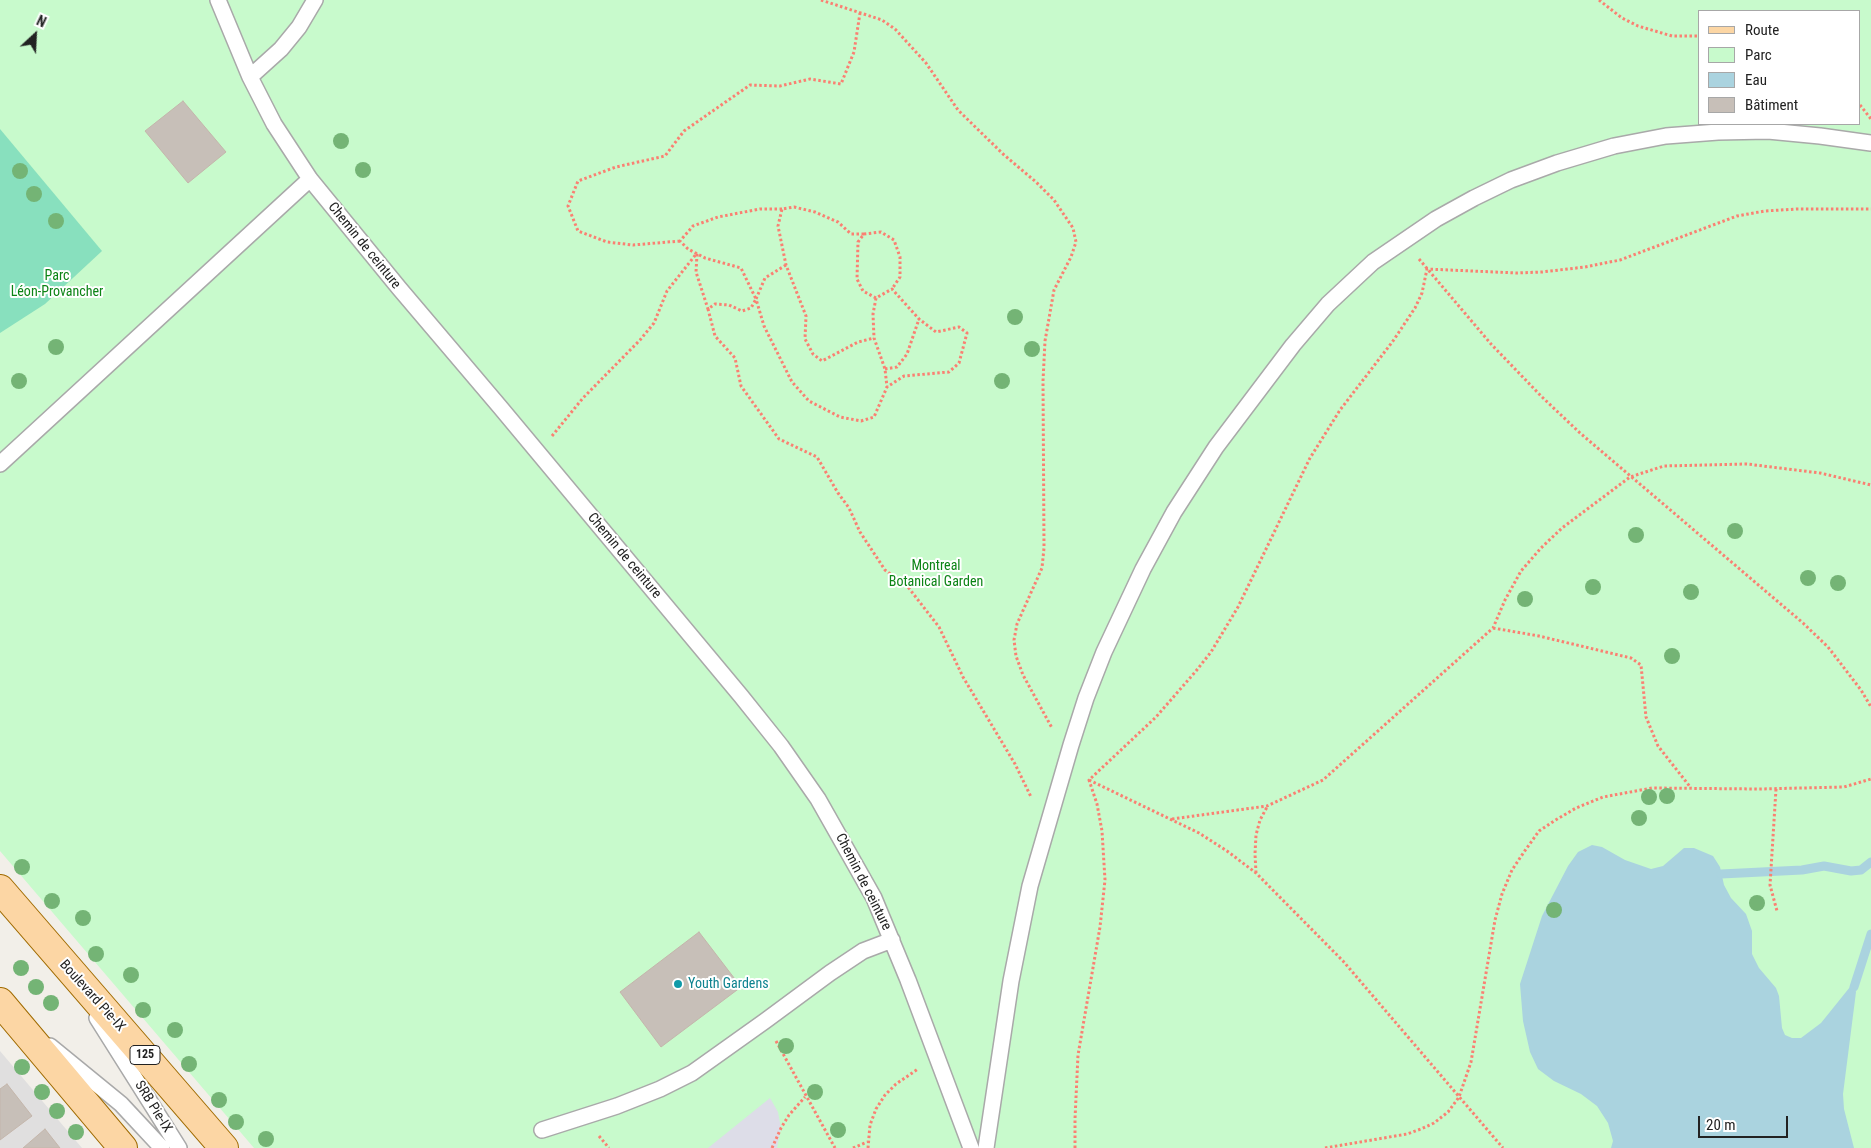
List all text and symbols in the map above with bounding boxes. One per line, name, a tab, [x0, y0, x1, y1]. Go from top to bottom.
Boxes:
north arrow	[10, 10, 60, 60]
legend	[1698, 10, 1861, 125]
text: N	[34, 12, 49, 30]
text: Route	[1745, 21, 1779, 39]
text: Parc	[1745, 46, 1772, 64]
text: Eau	[1745, 71, 1767, 89]
text: Bâtiment	[1745, 96, 1798, 114]
street label: Chemin de ceinture	[324, 199, 404, 293]
park label: Parc Léon-Provancher	[11, 268, 103, 300]
street label: Chemin de ceinture	[583, 510, 665, 602]
park label: Montreal Botanical Garden	[889, 558, 983, 590]
street label: Chemin de ceinture	[831, 831, 895, 933]
street label: Boulevard Pie-IX	[56, 957, 128, 1035]
place label: Youth Gardens	[688, 976, 769, 992]
marker: Youth Gardens	[672, 978, 684, 990]
road number: 125	[130, 1046, 160, 1064]
street label: SRB Pie-IX	[131, 1078, 175, 1136]
scale bar	[1701, 1106, 1791, 1138]
text: 20 m	[1706, 1116, 1736, 1134]

